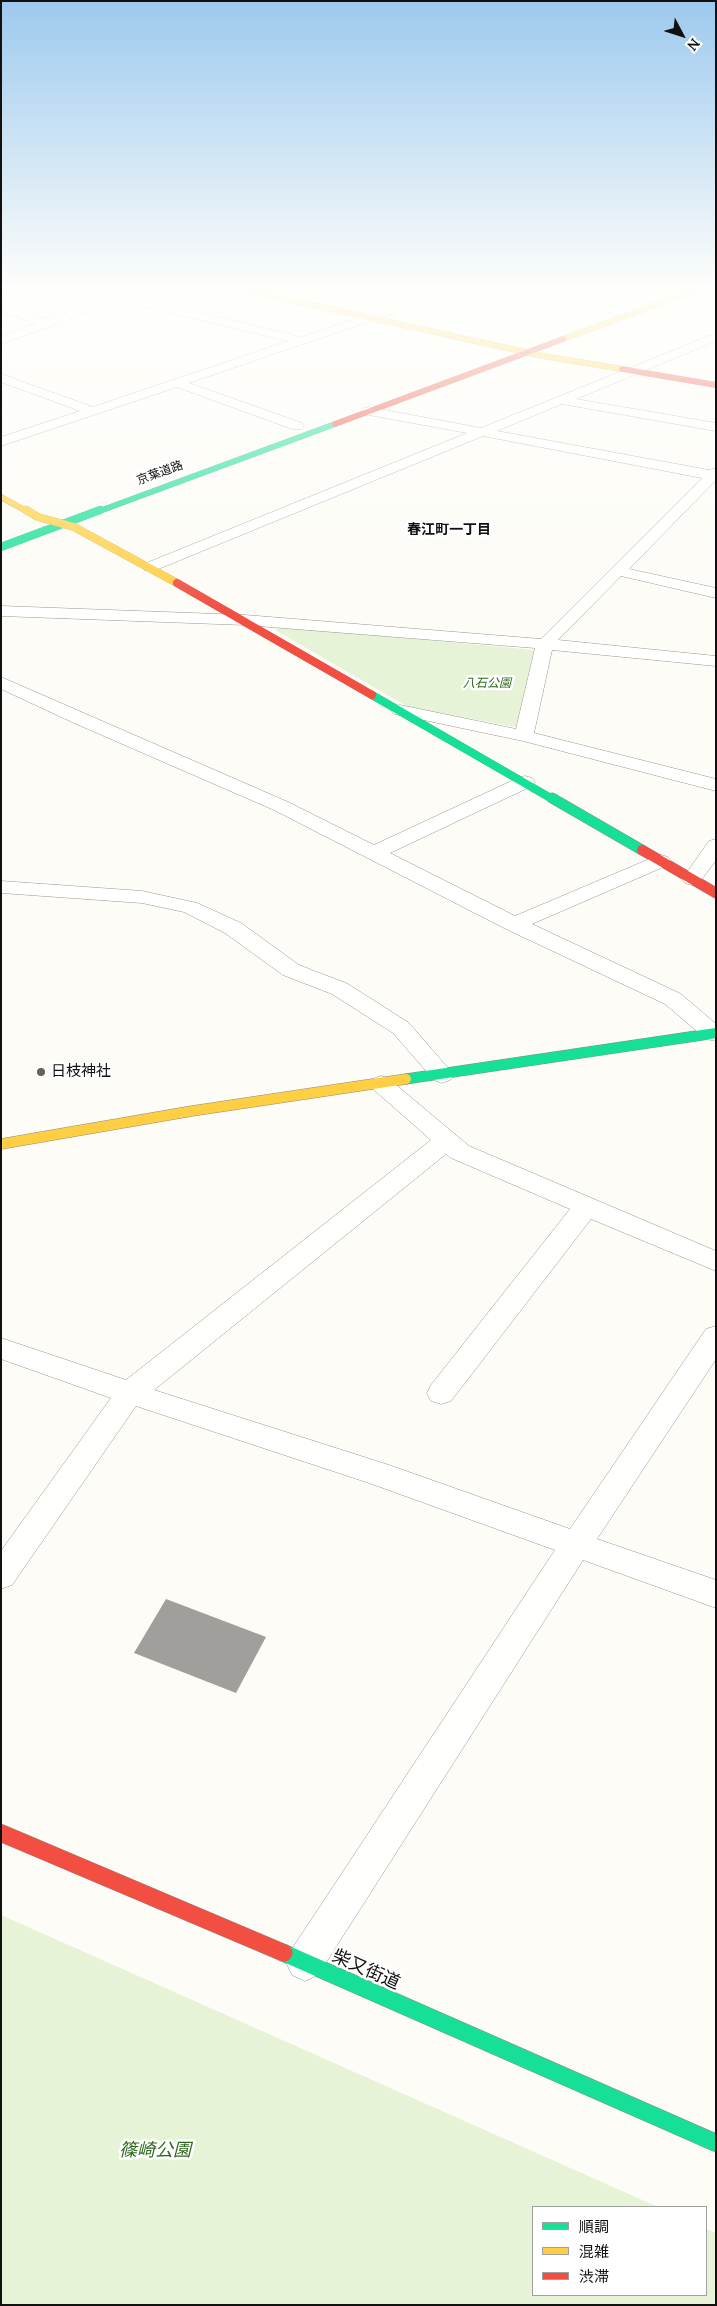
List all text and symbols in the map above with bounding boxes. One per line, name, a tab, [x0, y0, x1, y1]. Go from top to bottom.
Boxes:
north arrow	[657, 10, 707, 60]
text: N	[683, 35, 704, 55]
street label: 京葉道路	[135, 458, 185, 488]
district label: 春江町一丁目	[407, 522, 491, 538]
park label: 八石公園	[463, 677, 511, 691]
place label: 日枝神社	[51, 1063, 111, 1081]
marker: 日枝神社	[35, 1066, 47, 1078]
street label: 柴又街道	[329, 1945, 403, 1995]
park label: 篠崎公園	[119, 2140, 191, 2162]
legend	[532, 2206, 707, 2296]
text: 順調	[579, 2217, 609, 2236]
text: 混雑	[579, 2242, 609, 2261]
text: 渋滞	[579, 2267, 609, 2286]

